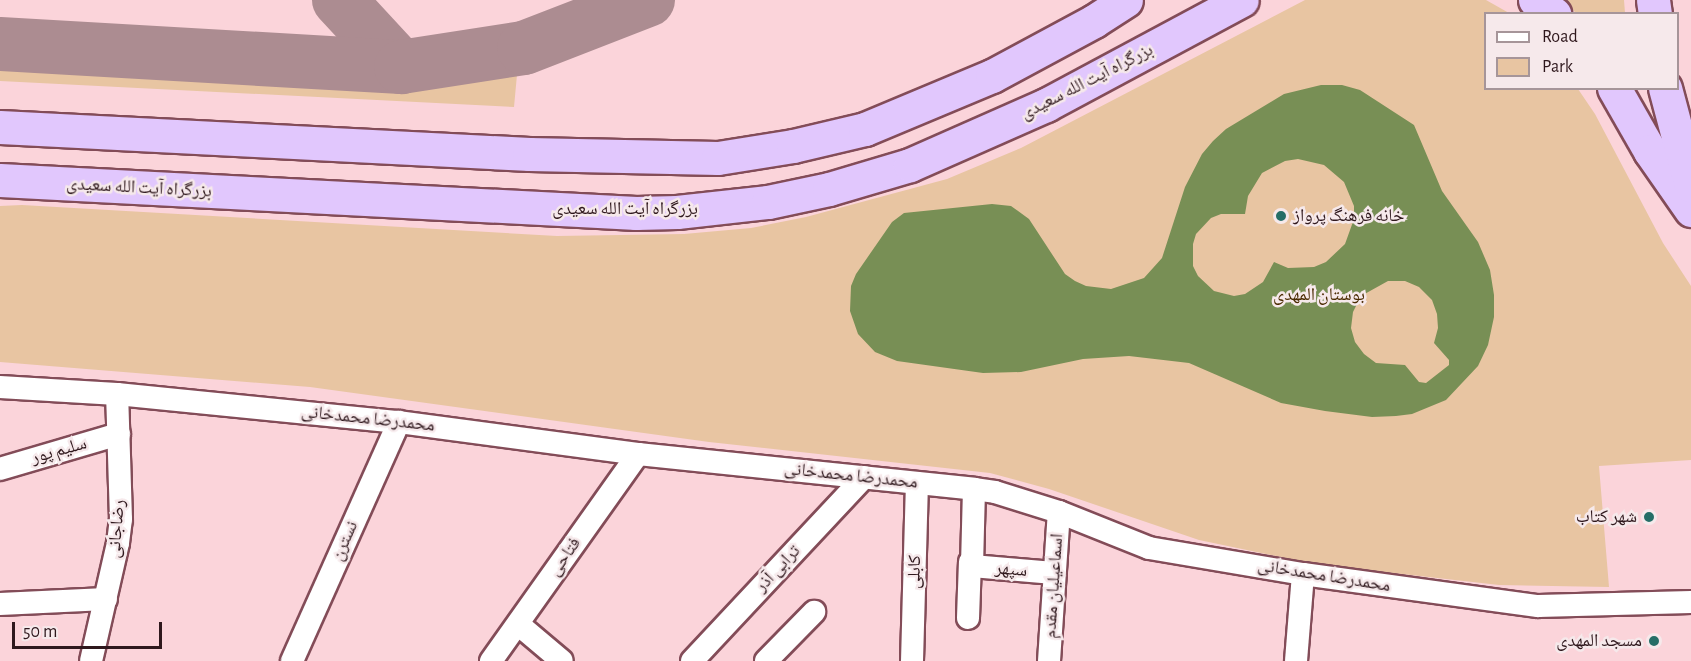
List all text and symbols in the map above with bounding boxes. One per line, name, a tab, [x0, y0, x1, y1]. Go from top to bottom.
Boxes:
legend	[1484, 12, 1679, 90]
text: Road	[1542, 28, 1578, 46]
street label: بزرگراه آیت الله سعیدی	[1017, 39, 1157, 125]
text: Park	[1542, 58, 1573, 76]
street label: بزرگراه آیت الله سعیدی	[66, 173, 212, 203]
street label: بزرگراه آیت الله سعیدی	[552, 198, 698, 220]
place label: خانه فرهنگ پرواز	[1293, 205, 1404, 227]
marker: خانه فرهنگ پرواز	[1274, 209, 1288, 223]
park label: بوستان المهدی	[1273, 284, 1365, 306]
street label: محمدرضا محمدخانی	[300, 401, 436, 437]
street label: سلیم پور	[29, 433, 89, 469]
street label: محمدرضا محمدخانی	[783, 458, 919, 494]
street label: رضاجانی	[104, 499, 130, 559]
place label: شهر کتاب	[1576, 506, 1637, 528]
marker: شهر کتاب	[1642, 510, 1656, 524]
street label: نسترن	[327, 518, 363, 564]
street label: فتاحی	[544, 533, 586, 581]
street label: اسماعیلیان مقدم	[1040, 533, 1068, 639]
street label: ترابی آذر	[751, 541, 805, 597]
street label: کابلی	[904, 555, 926, 589]
street label: محمدرضا محمدخانی	[1256, 555, 1392, 597]
street label: سپهر	[994, 558, 1028, 582]
scale bar	[15, 610, 165, 648]
text: 50 m	[23, 623, 57, 641]
place label: مسجد المهدی	[1556, 630, 1642, 652]
marker: مسجد المهدی	[1647, 634, 1661, 648]

